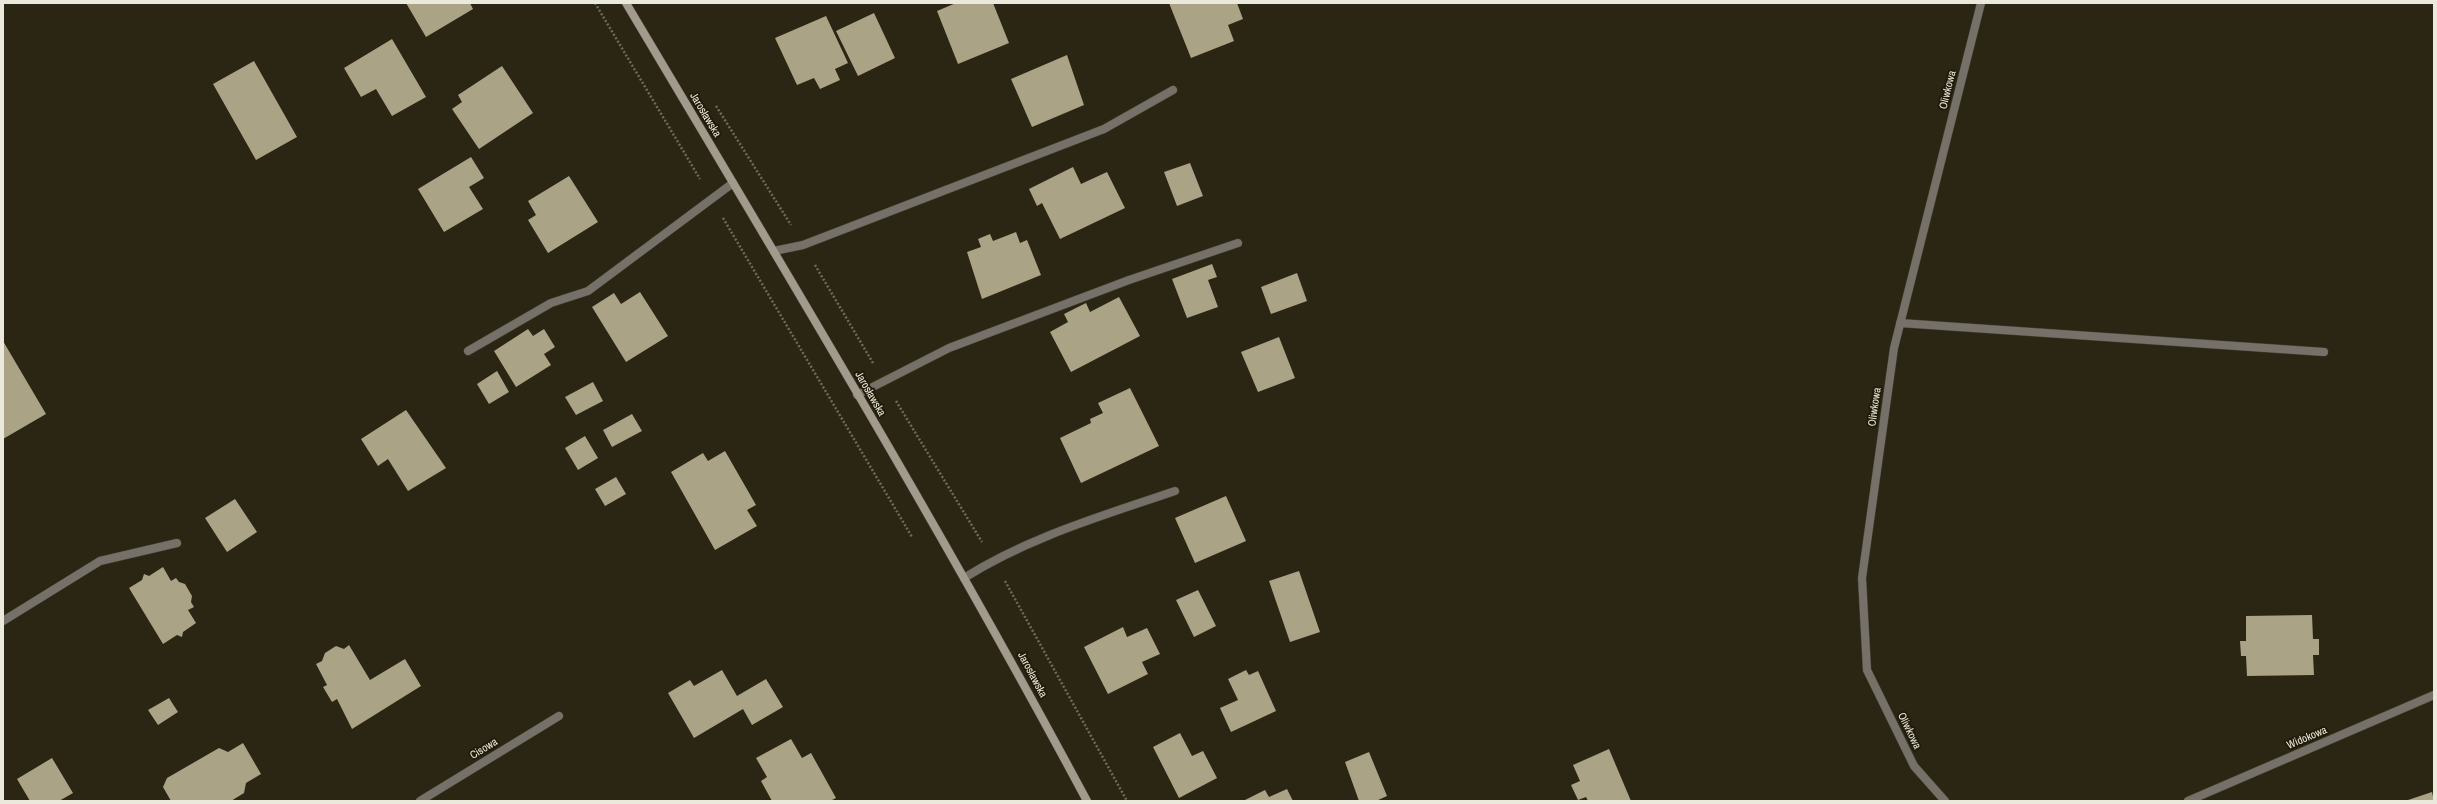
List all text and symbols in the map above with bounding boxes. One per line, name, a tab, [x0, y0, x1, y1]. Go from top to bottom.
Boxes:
street label: Oliwkowa	[1937, 69, 1959, 111]
street label: Jarosławska	[687, 90, 723, 140]
street label: Jarosławska	[852, 369, 888, 419]
street label: Oliwkowa	[1866, 387, 1884, 427]
street label: Jarosławska	[1015, 650, 1049, 700]
street label: Oliwkowa	[1894, 711, 1924, 751]
street label: Widokowa	[2285, 724, 2329, 752]
street label: Cisowa	[468, 736, 500, 762]

